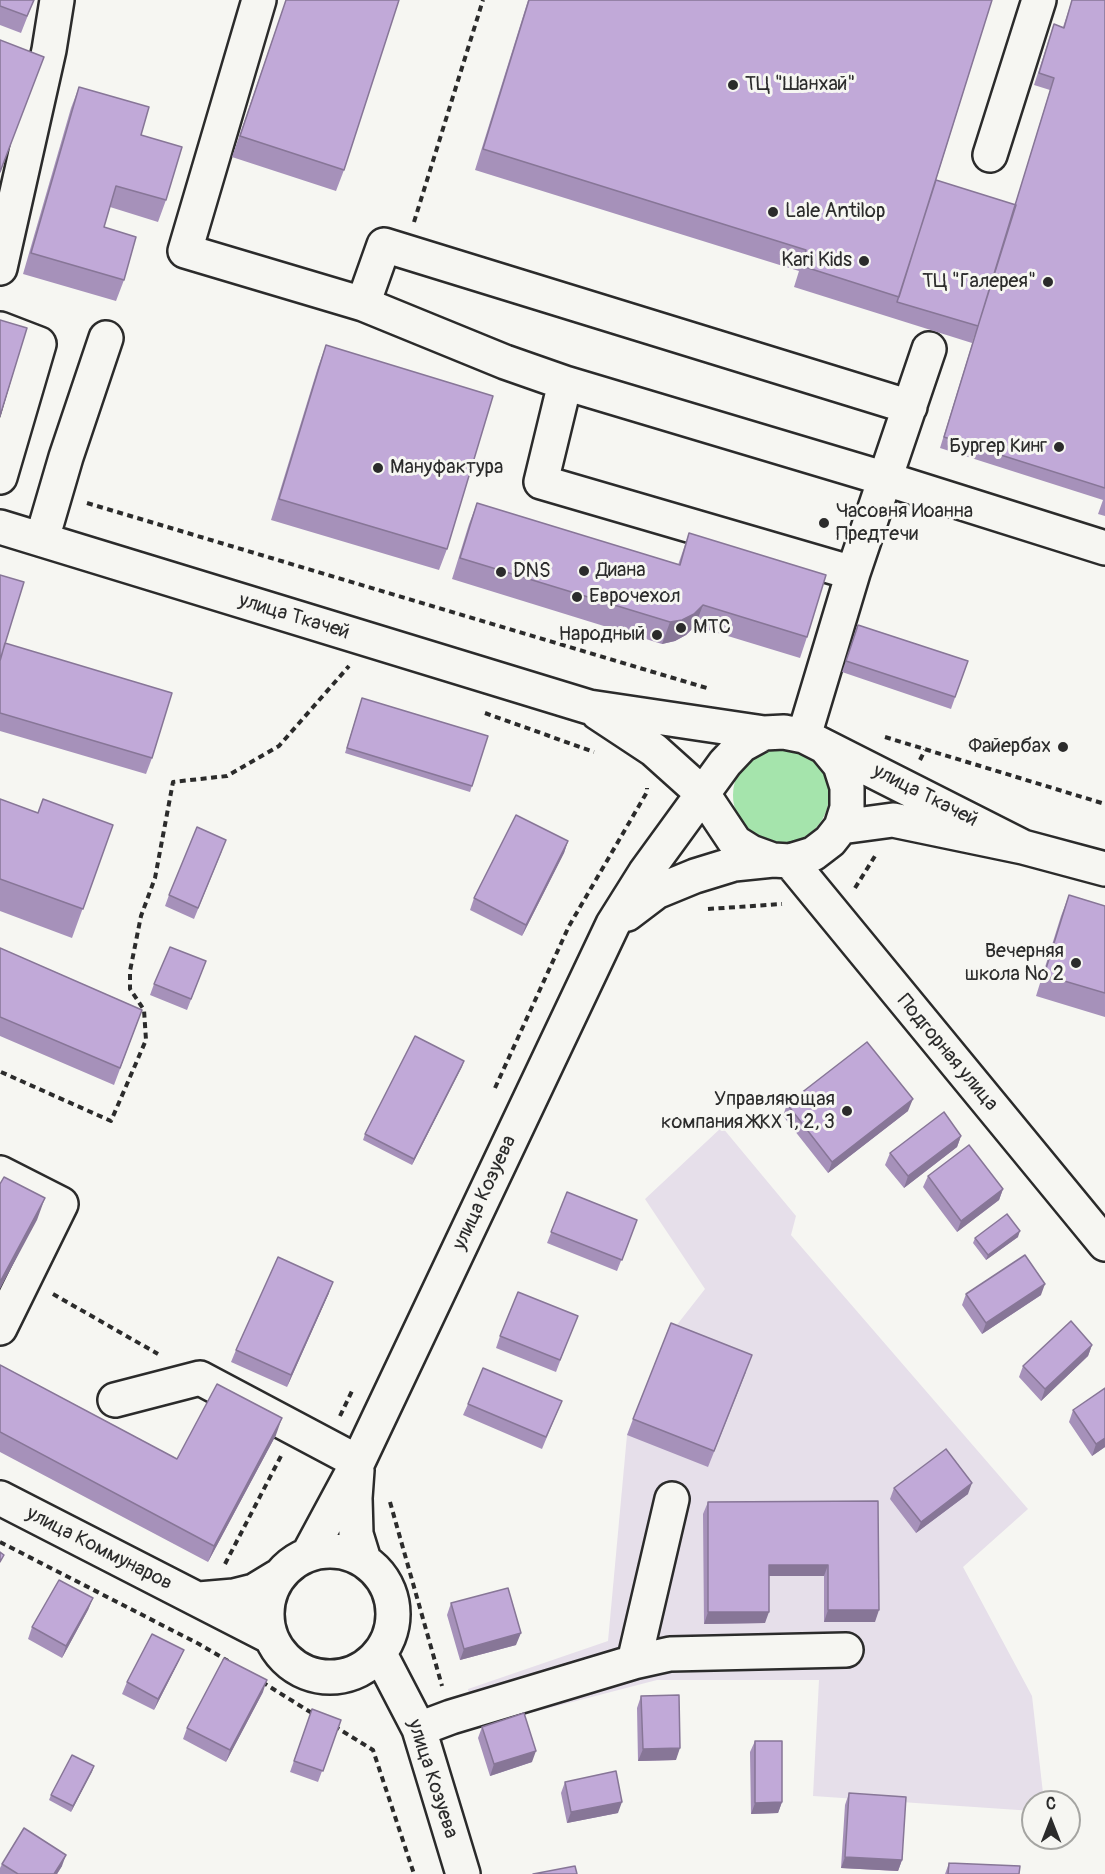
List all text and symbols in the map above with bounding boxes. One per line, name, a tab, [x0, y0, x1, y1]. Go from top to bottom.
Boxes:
place label: ТЦ "Шанхай"	[745, 73, 855, 97]
marker: ТЦ "Шанхай"	[726, 78, 740, 92]
place label: Lale Antilop	[785, 200, 885, 224]
marker: Lale Antilop	[766, 205, 780, 219]
place label: Kari Kids	[781, 249, 852, 273]
marker: Kari Kids	[857, 254, 871, 268]
place label: ТЦ "Галерея"	[922, 270, 1036, 294]
marker: ТЦ "Галерея"	[1041, 275, 1055, 289]
place label: Бургер Кинг	[949, 435, 1047, 459]
marker: Бургер Кинг	[1052, 440, 1066, 454]
place label: Мануфактура	[390, 456, 503, 480]
marker: Мануфактура	[371, 461, 385, 475]
place label: Часовня Иоанна Предтечи	[836, 500, 973, 547]
marker: Часовня Иоанна Предтечи	[817, 516, 831, 530]
place label: Диана	[596, 559, 645, 583]
place label: DNS	[513, 560, 551, 584]
marker: Диана	[577, 564, 591, 578]
marker: DNS	[494, 565, 508, 579]
place label: Еврочехол	[589, 585, 681, 609]
street label: улица Ткачей	[236, 589, 352, 645]
marker: Еврочехол	[570, 590, 584, 604]
place label: МТС	[693, 616, 731, 640]
marker: МТС	[674, 621, 688, 635]
place label: Народный	[558, 623, 645, 647]
marker: Народный	[650, 628, 664, 642]
place label: Файербах	[969, 735, 1051, 759]
marker: Файербах	[1056, 740, 1070, 754]
street label: улица Ткачей	[869, 759, 981, 833]
place label: Вечерняя школа № 2	[965, 940, 1064, 987]
marker: Вечерняя школа № 2	[1069, 956, 1083, 970]
street label: Подгорная улица	[891, 990, 1003, 1116]
place label: Управляющая компания ЖКХ 1, 2, 3	[661, 1088, 835, 1135]
marker: Управляющая компания ЖКХ 1, 2, 3	[840, 1104, 854, 1118]
street label: улица Козуева	[448, 1132, 522, 1254]
street label: улица Коммунаров	[22, 1502, 176, 1596]
street label: улица Козуева	[401, 1717, 463, 1841]
north arrow	[1021, 1790, 1081, 1850]
text: С	[1046, 1794, 1056, 1814]

